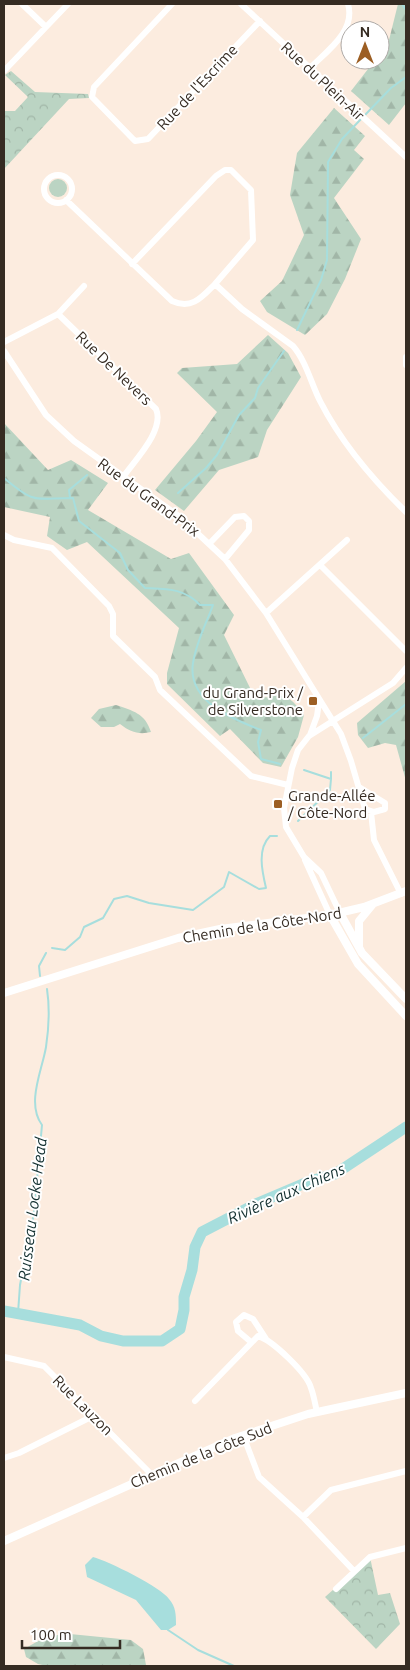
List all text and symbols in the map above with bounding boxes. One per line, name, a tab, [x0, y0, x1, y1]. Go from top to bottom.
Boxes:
north arrow	[340, 20, 390, 70]
text: N	[360, 24, 370, 40]
street label: Rue du Plein-Air	[278, 38, 368, 124]
street label: Rue de l'Escrime	[153, 41, 241, 133]
street label: Rue De Nevers	[73, 328, 155, 408]
street label: Rue du Grand-Prix	[95, 454, 203, 540]
place label: du Grand-Prix / de Silverstone	[202, 684, 303, 718]
marker: du Grand-Prix / de Silverstone	[307, 695, 319, 707]
place label: Grande-Allée / Côte-Nord	[287, 787, 375, 821]
marker: Grande-Allée / Côte-Nord	[272, 798, 284, 810]
street label: Chemin de la Côte-Nord	[181, 904, 343, 946]
water label: Ruisseau Locke Head	[14, 1135, 50, 1282]
water label: Rivière aux Chiens	[224, 1159, 348, 1227]
street label: Rue Lauzon	[50, 1372, 116, 1438]
street label: Chemin de la Côte Sud	[128, 1419, 274, 1491]
scale bar	[22, 1618, 120, 1650]
text: 100 m	[30, 1626, 72, 1643]

